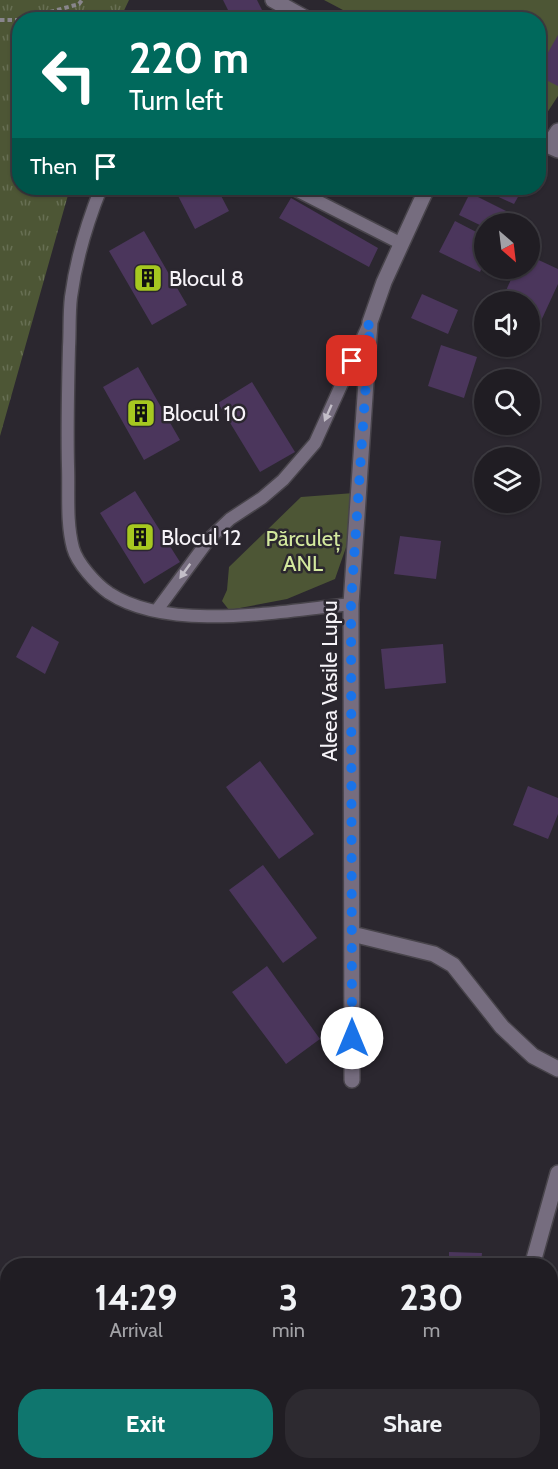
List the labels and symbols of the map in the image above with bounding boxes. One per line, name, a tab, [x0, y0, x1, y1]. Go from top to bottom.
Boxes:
north arrow	[474, 213, 540, 279]
building icon: Blocul 8	[132, 262, 164, 294]
place label: Blocul 8	[169, 265, 244, 292]
pin	[326, 335, 377, 386]
building icon: Blocul 10	[125, 397, 157, 429]
place label: Blocul 10	[162, 400, 246, 427]
one-way arrow	[324, 405, 333, 422]
building icon: Blocul 12	[124, 521, 156, 553]
place label: Blocul 12	[161, 524, 242, 551]
park label: Părculeț ANL	[266, 525, 341, 577]
one-way arrow	[180, 563, 192, 578]
street label: Aleea Vasile Lupu	[316, 601, 343, 761]
position arrow	[320, 1006, 384, 1070]

